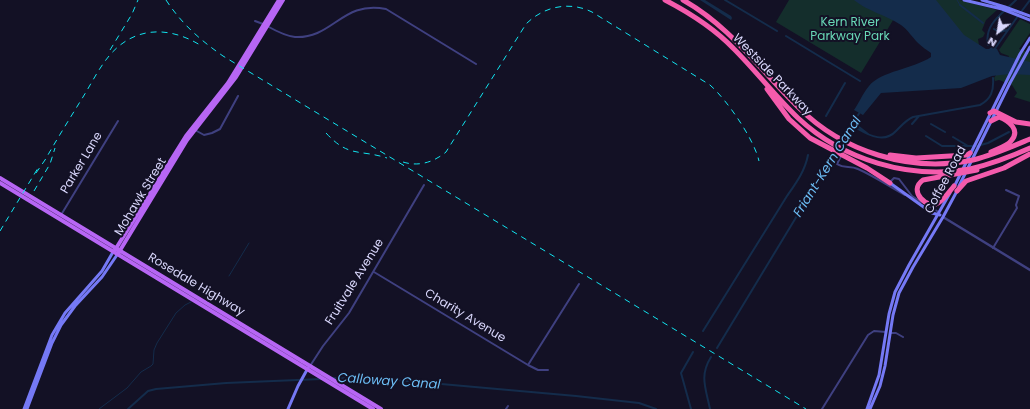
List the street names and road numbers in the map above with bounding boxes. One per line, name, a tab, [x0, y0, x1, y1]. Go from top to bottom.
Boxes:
street label: Westside Parkway	[729, 31, 815, 119]
street label: Parker Lane	[58, 130, 106, 196]
street label: Coffee Road	[922, 144, 970, 216]
street label: Mohawk Street	[112, 156, 170, 238]
street label: Fruitvale Avenue	[323, 236, 387, 328]
street label: Rosedale Highway	[145, 250, 247, 320]
street label: Charity Avenue	[422, 286, 508, 346]

